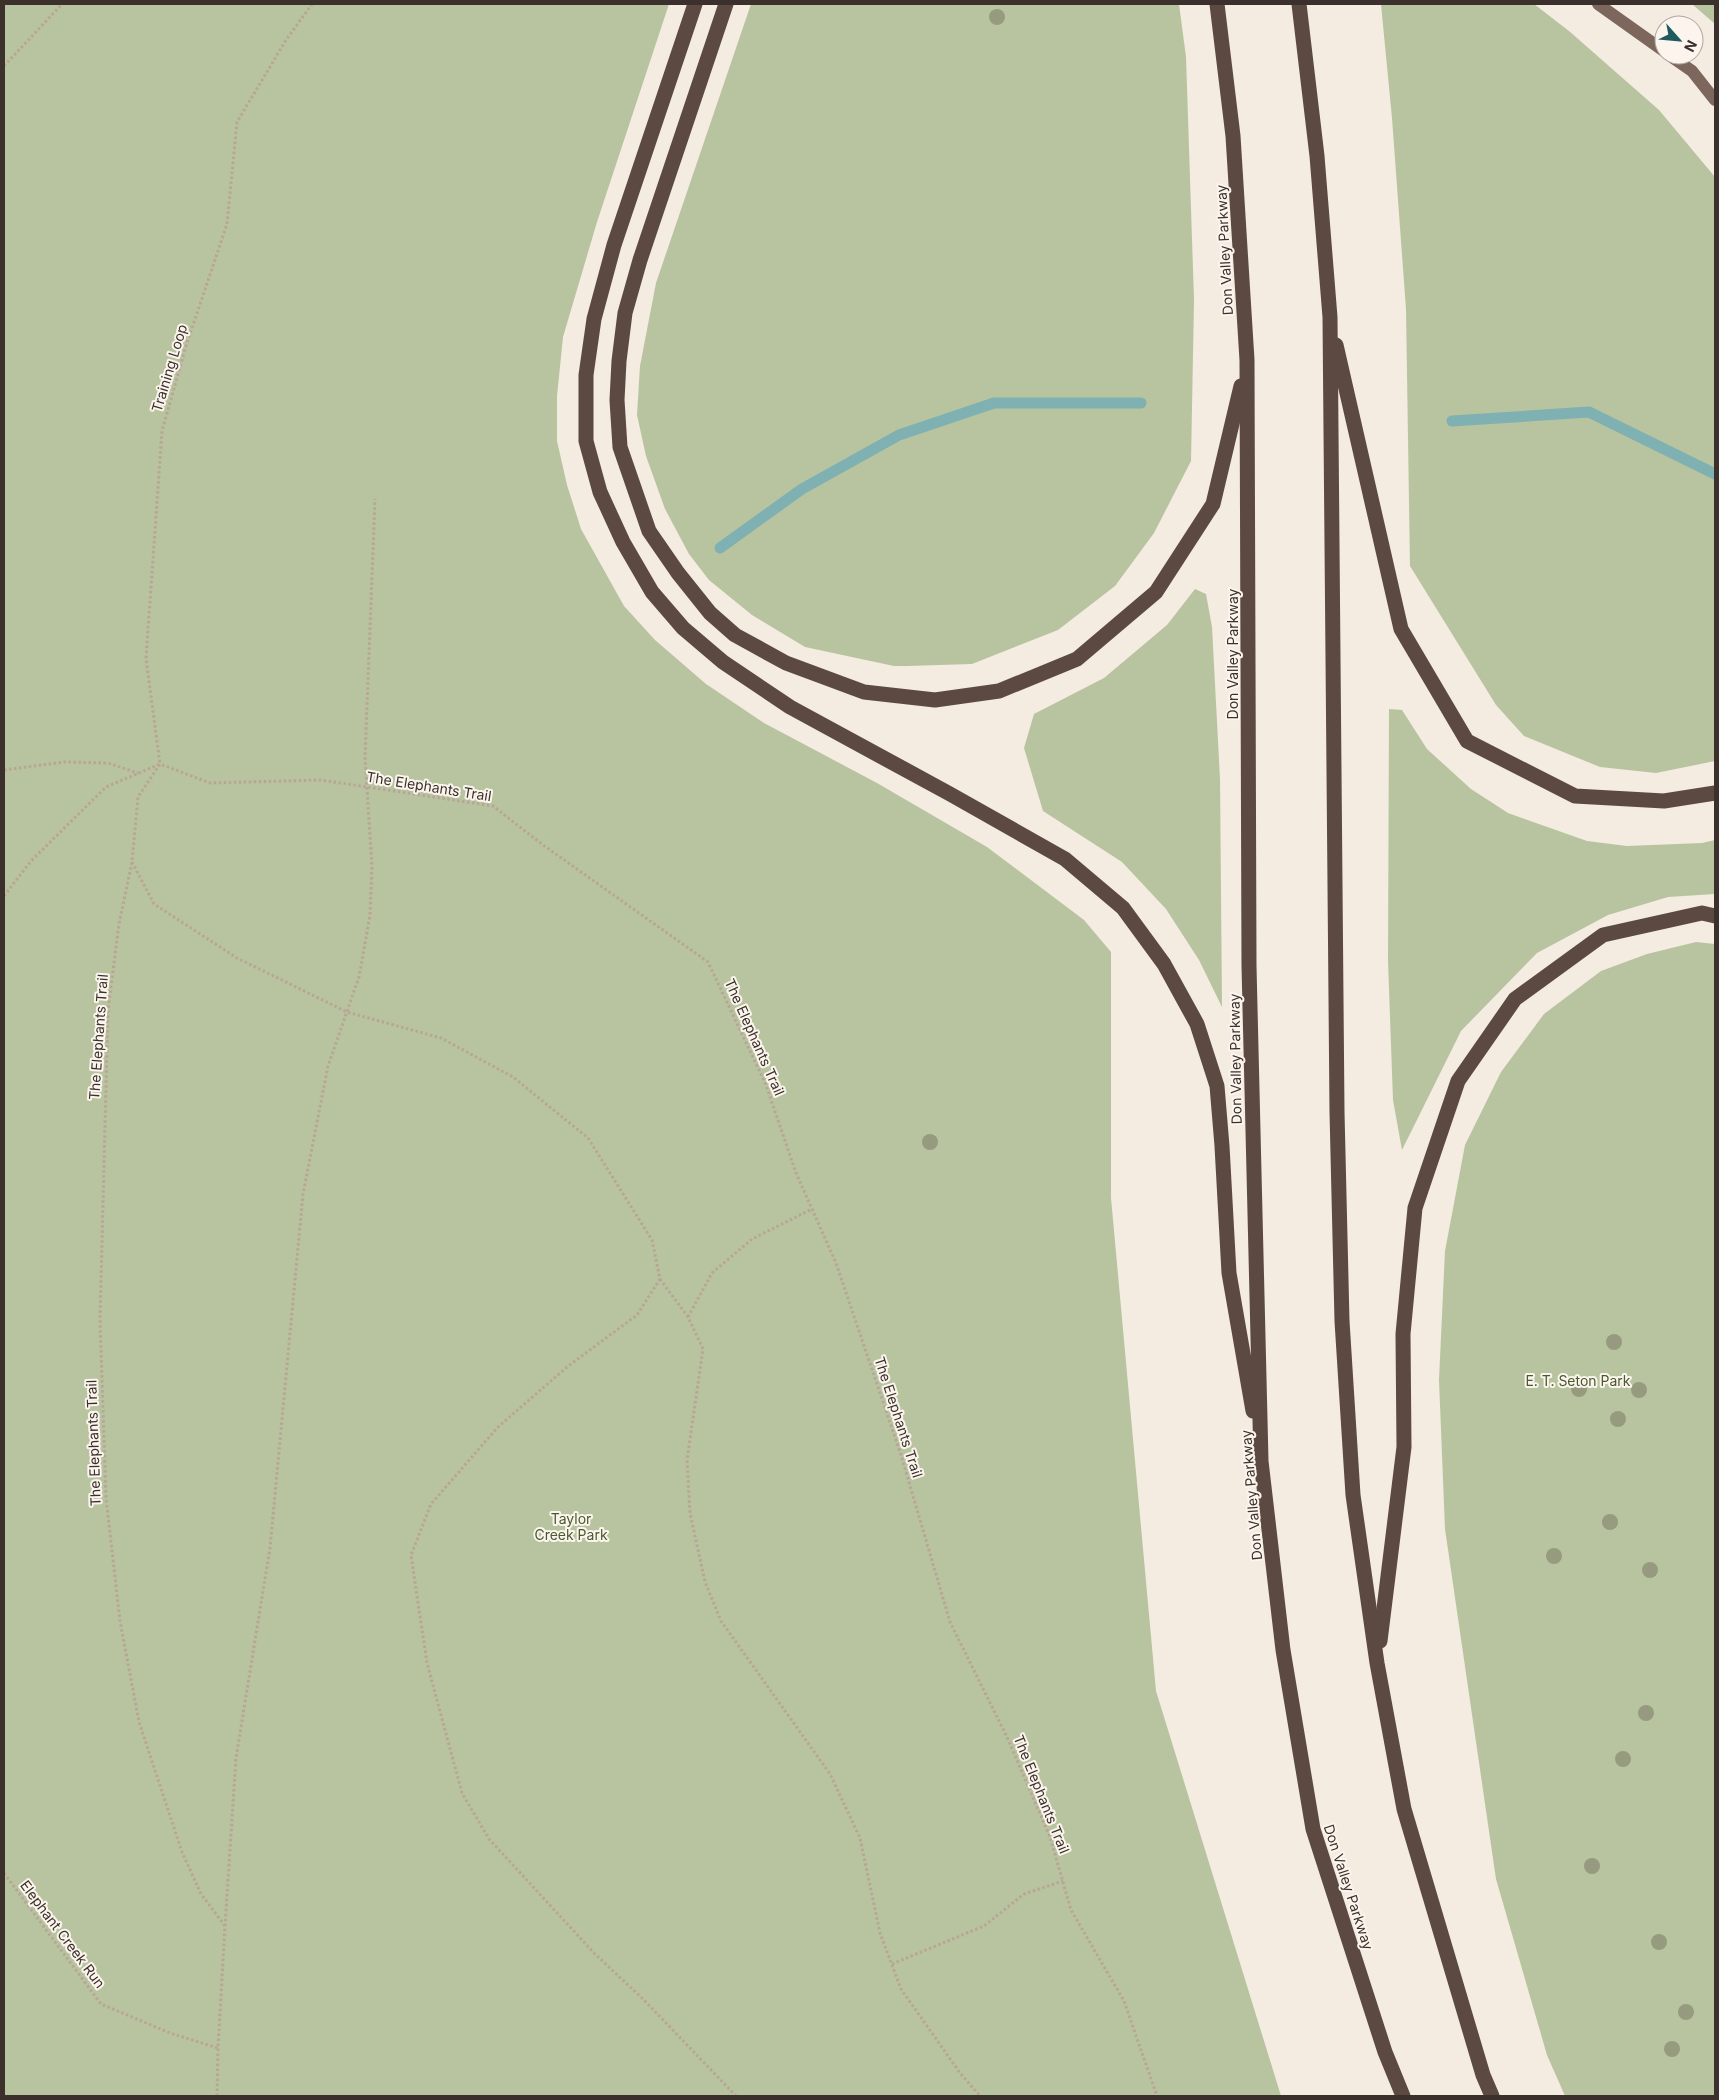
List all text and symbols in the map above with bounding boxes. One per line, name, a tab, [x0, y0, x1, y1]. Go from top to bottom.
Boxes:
north arrow	[1654, 15, 1704, 65]
text: N	[1681, 38, 1701, 55]
street label: Don Valley Parkway	[1212, 184, 1236, 316]
street label: Training Loop	[148, 322, 190, 414]
street label: Don Valley Parkway	[1224, 588, 1241, 719]
street label: The Elephants Trail	[365, 768, 493, 804]
street label: The Elephants Trail	[85, 973, 111, 1101]
street label: The Elephants Trail	[722, 976, 788, 1098]
street label: Don Valley Parkway	[1225, 993, 1245, 1125]
street label: The Elephants Trail	[871, 1354, 927, 1480]
park label: E. T. Seton Park	[1525, 1372, 1631, 1389]
street label: The Elephants Trail	[82, 1380, 104, 1506]
street label: Don Valley Parkway	[1237, 1429, 1265, 1561]
park label: Taylor Creek Park	[534, 1510, 608, 1543]
street label: The Elephants Trail	[1010, 1732, 1074, 1856]
street label: Don Valley Parkway	[1321, 1822, 1377, 1952]
street label: Elephant Creek Run	[17, 1877, 109, 1991]

